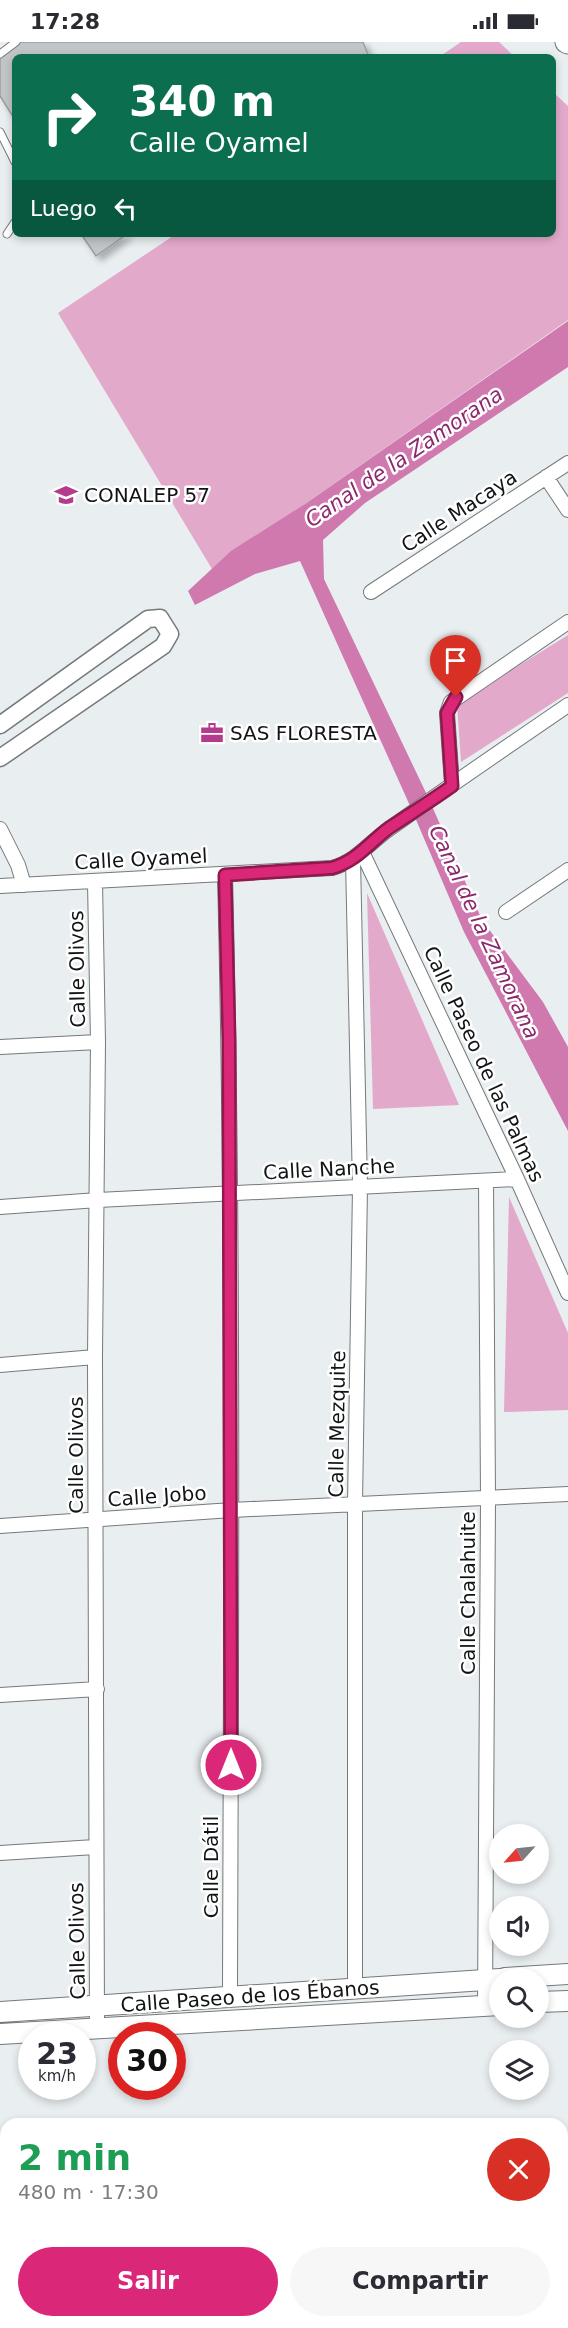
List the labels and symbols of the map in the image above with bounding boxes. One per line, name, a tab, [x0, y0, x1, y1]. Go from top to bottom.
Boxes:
water label: Canal de la Zamorana	[301, 382, 507, 532]
street label: Calle Macaya	[397, 465, 521, 557]
school or university icon: CONALEP 57	[53, 482, 79, 508]
place label: CONALEP 57	[84, 483, 210, 507]
pin	[430, 635, 481, 697]
office icon: SAS FLORESTA	[199, 720, 225, 746]
place label: SAS FLORESTA	[230, 721, 377, 745]
water label: Canal de la Zamorana	[424, 821, 544, 1043]
street label: Calle Oyamel	[74, 844, 208, 874]
street label: Calle Olivos	[64, 910, 90, 1028]
street label: Calle Paseo de las Palmas	[419, 942, 549, 1186]
street label: Calle Nanche	[263, 1154, 395, 1184]
street label: Calle Mezquite	[324, 1350, 350, 1498]
street label: Calle Olivos	[64, 1396, 88, 1514]
street label: Calle Jobo	[107, 1481, 207, 1511]
street label: Calle Chalahuite	[456, 1511, 480, 1675]
position arrow	[199, 1733, 263, 1797]
street label: Calle Dátil	[199, 1816, 223, 1918]
north arrow	[489, 1824, 549, 1884]
street label: Calle Olivos	[64, 1882, 90, 2000]
street label: Calle Paseo de los Ébanos	[120, 1975, 380, 2017]
speed limit sign: 30	[108, 2022, 186, 2100]

